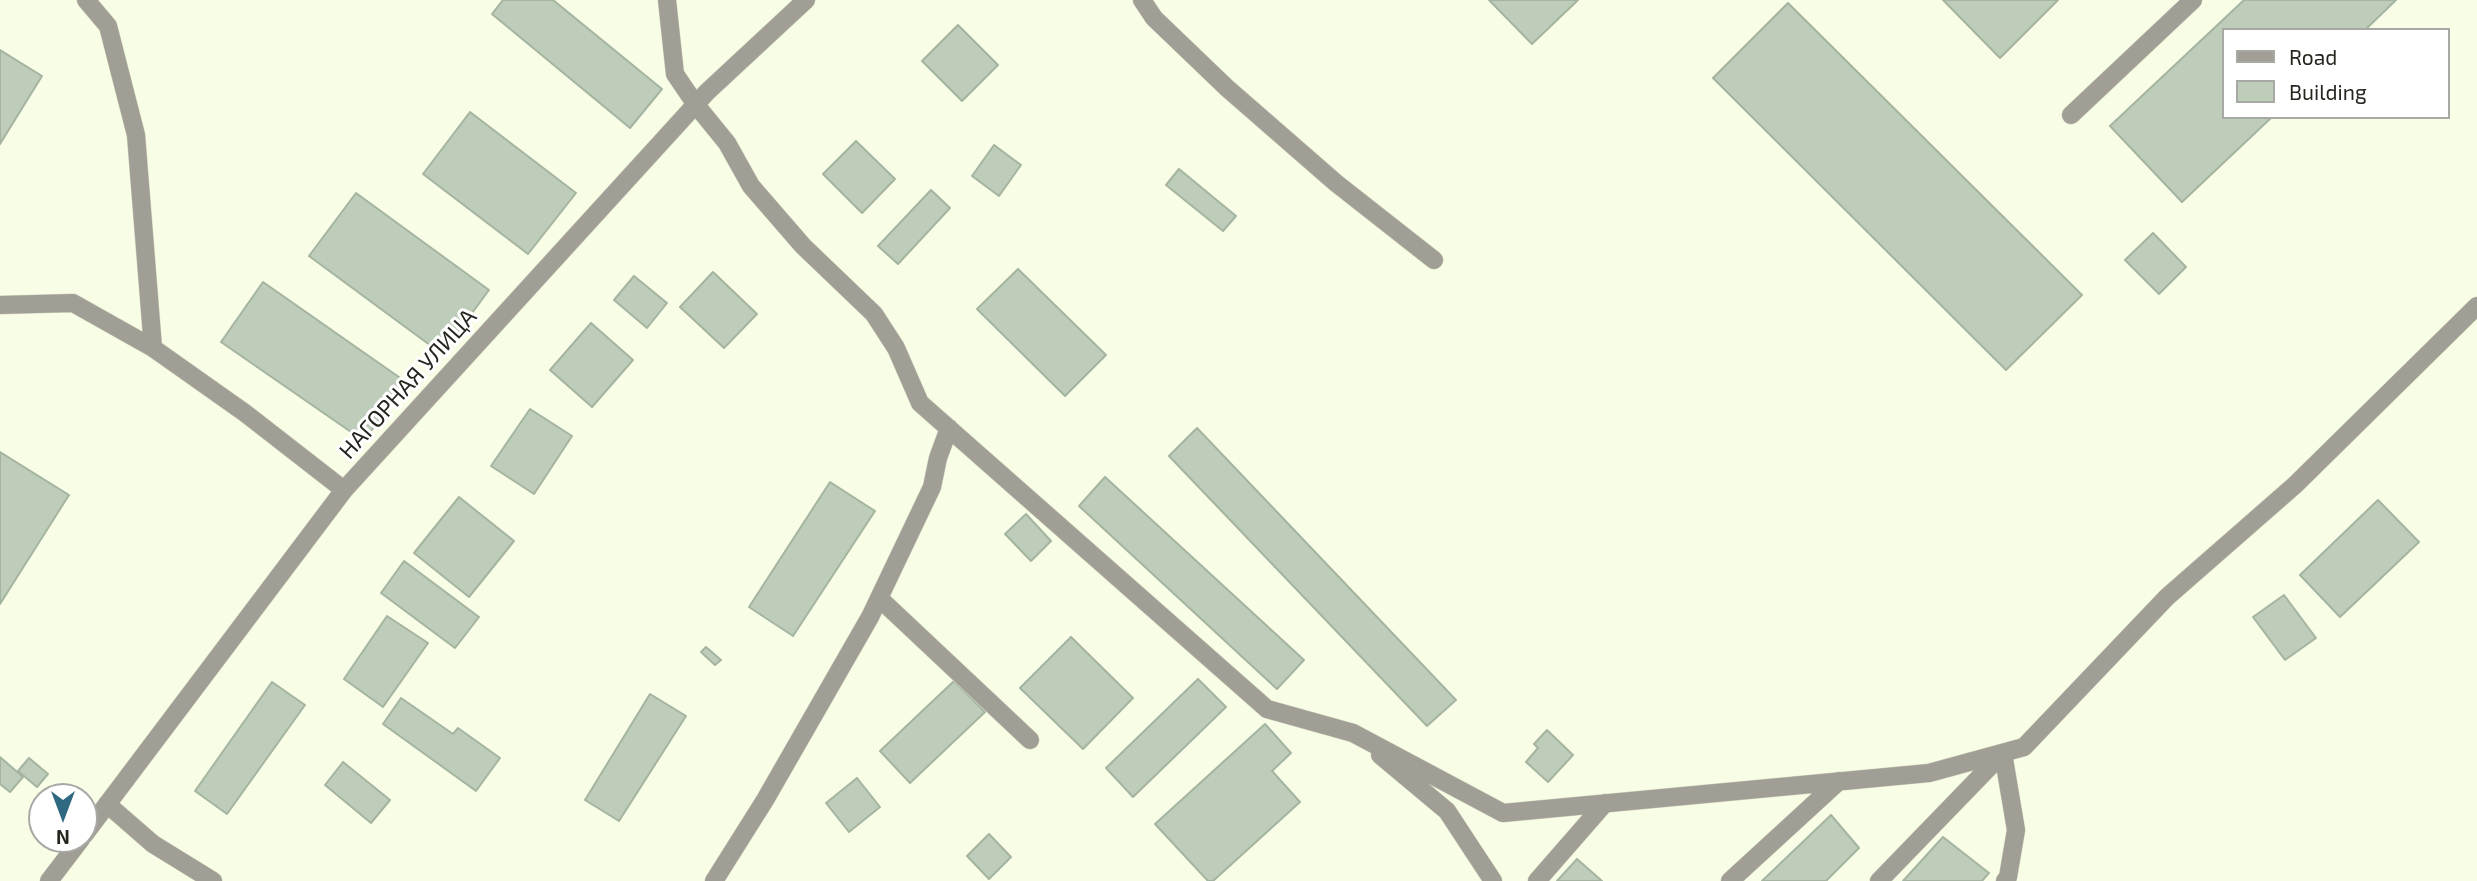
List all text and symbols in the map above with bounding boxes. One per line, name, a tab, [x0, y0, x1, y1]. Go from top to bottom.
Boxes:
legend	[2222, 28, 2449, 119]
text: Road	[2289, 44, 2337, 69]
text: Building	[2289, 79, 2367, 104]
street label: НАГОРНАЯ УЛИЦА	[333, 303, 483, 465]
north arrow	[28, 783, 98, 853]
text: N	[56, 826, 70, 849]

